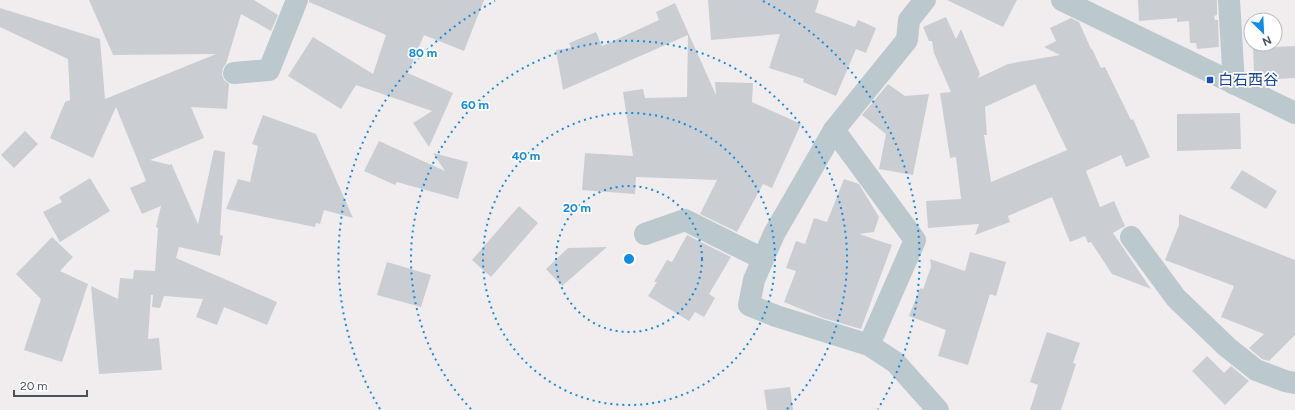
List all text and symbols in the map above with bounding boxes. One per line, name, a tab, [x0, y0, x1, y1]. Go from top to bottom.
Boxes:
north arrow	[1243, 12, 1283, 52]
text: N	[1260, 33, 1273, 48]
text: 80 m	[409, 46, 437, 60]
place label: 白石西谷	[1218, 71, 1278, 89]
marker: 白石西谷	[1205, 75, 1215, 85]
text: 60 m	[461, 98, 489, 112]
text: 40 m	[512, 149, 540, 163]
text: 20 m	[563, 201, 591, 215]
centre of rings	[622, 252, 636, 266]
scale bar	[14, 372, 87, 398]
text: 20 m	[20, 379, 48, 393]

